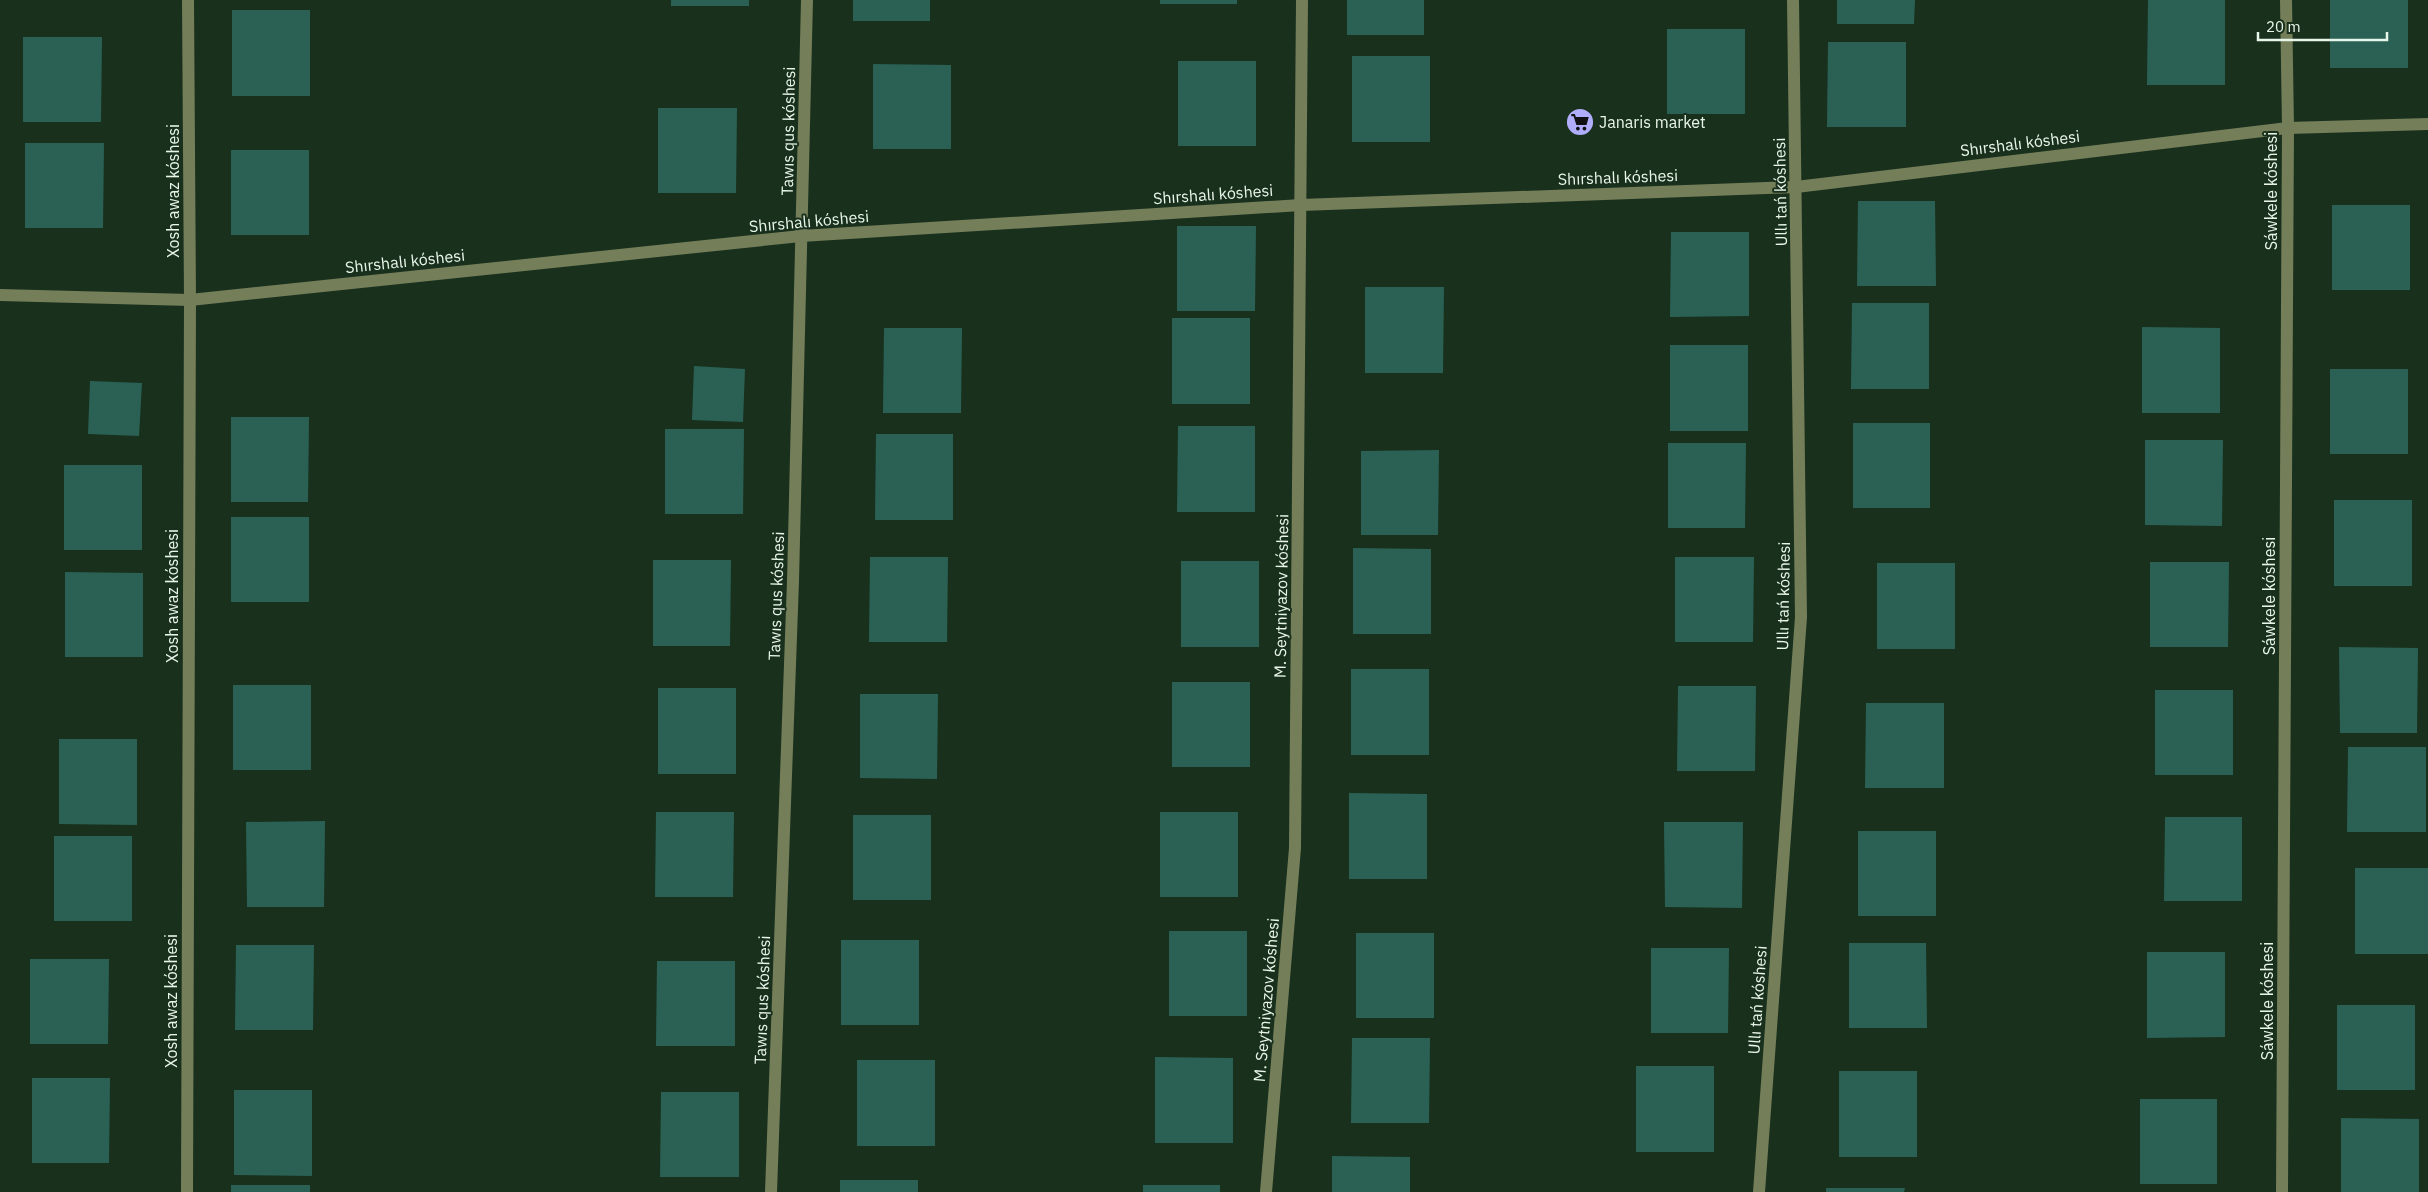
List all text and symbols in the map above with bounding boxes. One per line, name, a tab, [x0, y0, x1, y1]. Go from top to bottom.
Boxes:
scale bar	[2258, 10, 2387, 42]
text: 20 m	[2266, 17, 2301, 36]
street label: Tawıs qus kóshesi	[777, 66, 799, 196]
supermarket icon: Janaris market	[1565, 107, 1595, 137]
place label: Janaris market	[1599, 112, 1706, 132]
street label: Xosh awaz kóshesi	[163, 124, 183, 258]
street label: Shırshalı kóshesi	[1959, 126, 2081, 160]
street label: Sáwkele kóshesi	[2261, 132, 2281, 250]
street label: Ullı tań kóshesi	[1769, 137, 1791, 247]
street label: Shırshalı kóshesi	[1557, 165, 1679, 189]
street label: Shırshalı kóshesi	[1152, 180, 1274, 208]
street label: Shırshalı kóshesi	[748, 206, 870, 236]
street label: Shırshalı kóshesi	[344, 245, 466, 277]
street label: M. Seytniyazov kóshesi	[1270, 514, 1292, 678]
street label: Xosh awaz kóshesi	[162, 529, 182, 663]
street label: Tawıs qus kóshesi	[764, 531, 788, 661]
street label: Sáwkele kóshesi	[2259, 537, 2279, 655]
street label: Ullı tań kóshesi	[1772, 541, 1794, 651]
street label: M. Seytniyazov kóshesi	[1249, 917, 1283, 1083]
street label: Xosh awaz kóshesi	[161, 934, 181, 1068]
street label: Tawıs qus kóshesi	[750, 935, 774, 1065]
street label: Sáwkele kóshesi	[2257, 942, 2277, 1060]
street label: Ullı tań kóshesi	[1743, 945, 1771, 1055]

